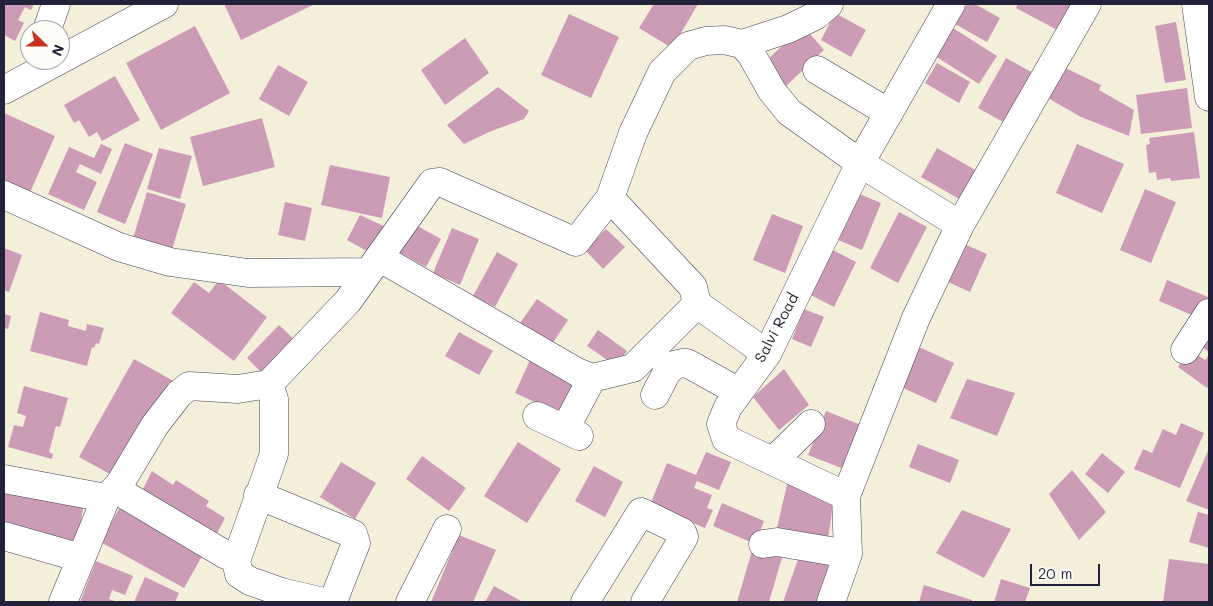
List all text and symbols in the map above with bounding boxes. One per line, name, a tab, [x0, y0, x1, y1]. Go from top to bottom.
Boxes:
north arrow	[20, 20, 70, 70]
text: N	[48, 42, 69, 59]
street label: Salvi Road	[751, 290, 803, 366]
scale bar	[1033, 554, 1103, 586]
text: 20 m	[1038, 563, 1072, 583]

